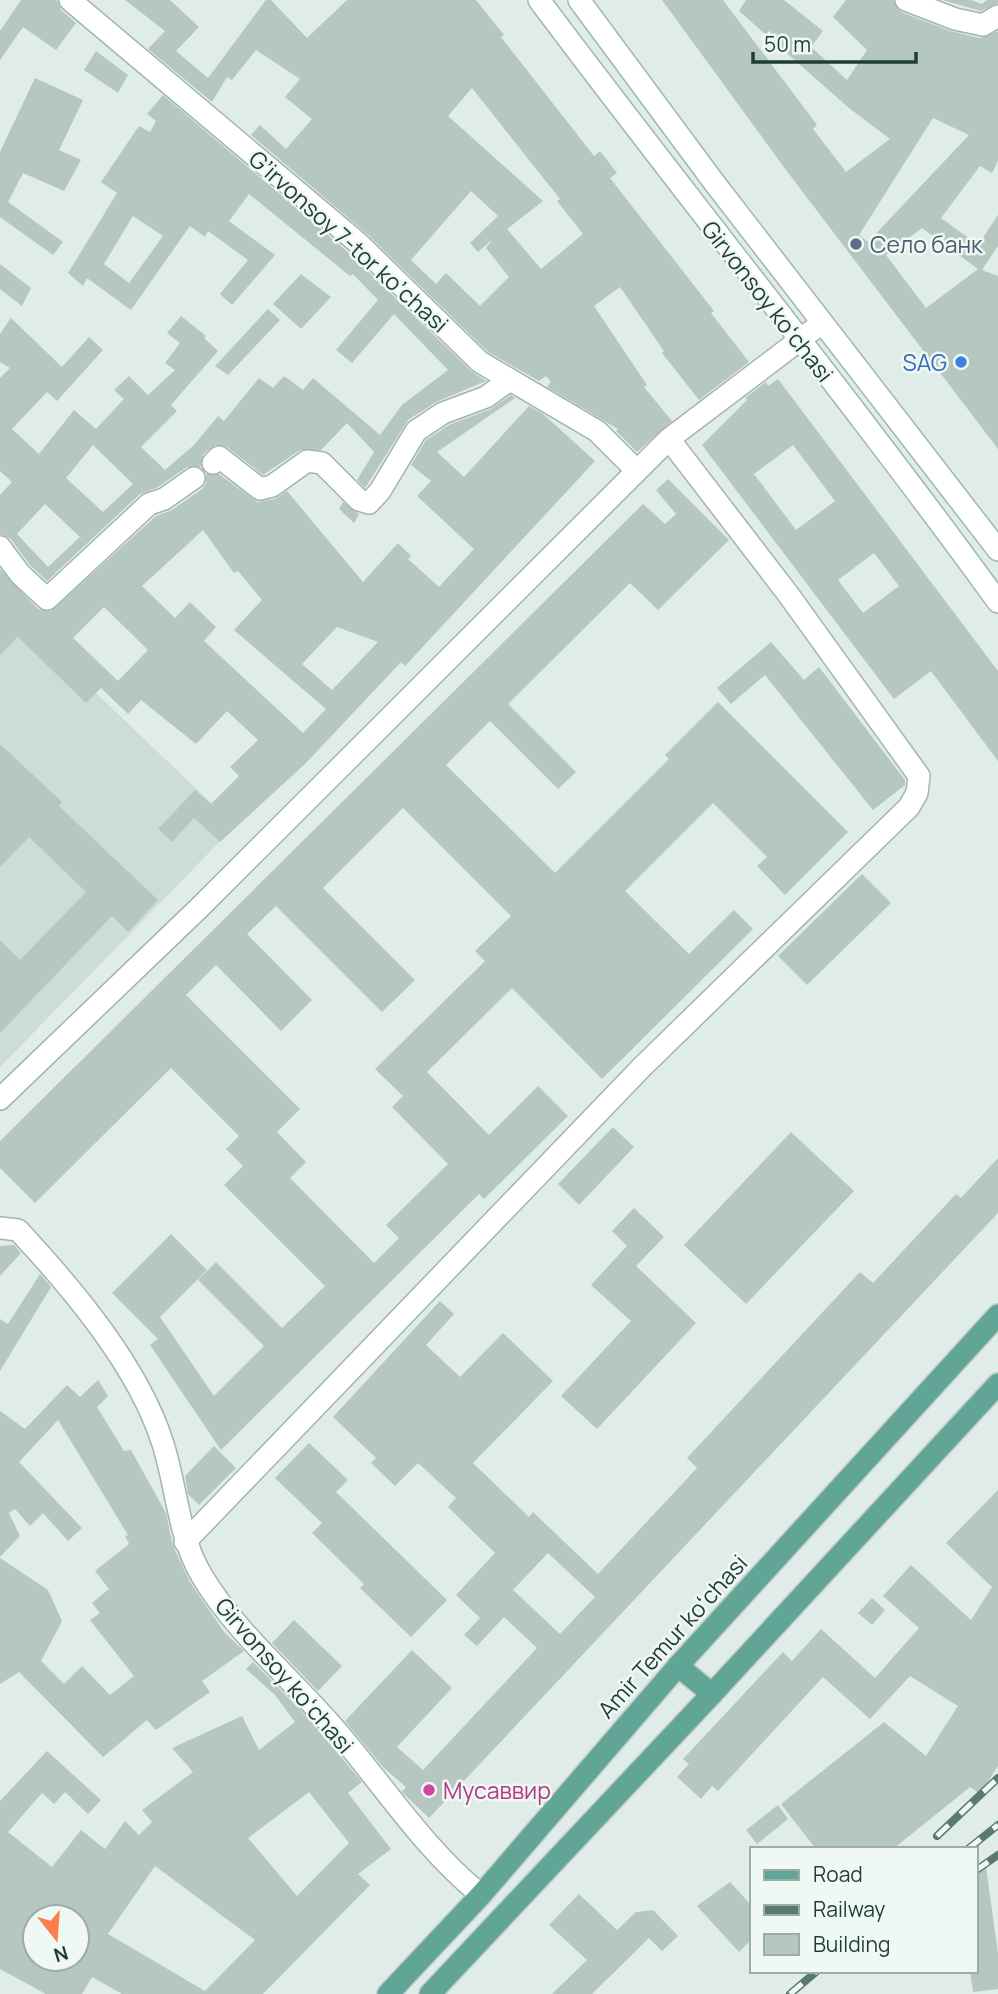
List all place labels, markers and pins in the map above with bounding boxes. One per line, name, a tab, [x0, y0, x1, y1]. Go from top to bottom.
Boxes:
place label: Село банк	[870, 228, 983, 260]
marker: Село банк	[848, 236, 864, 252]
place label: SAG	[902, 346, 947, 378]
marker: SAG	[953, 354, 969, 370]
place label: Мусаввир	[443, 1774, 551, 1806]
marker: Мусаввир	[421, 1782, 437, 1798]

